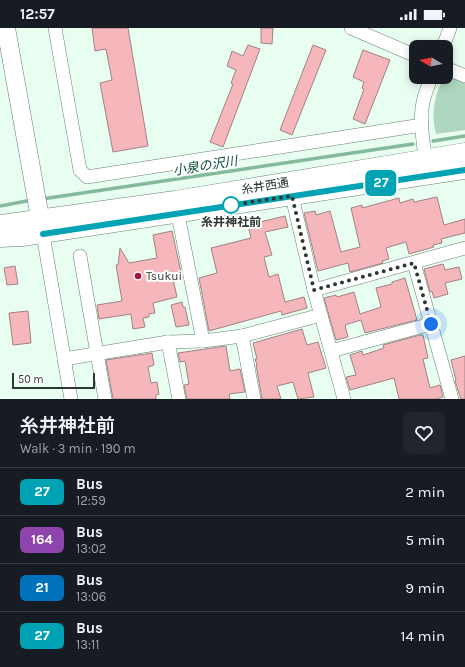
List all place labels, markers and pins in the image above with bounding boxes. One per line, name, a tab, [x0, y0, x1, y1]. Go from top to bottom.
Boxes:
marker: 糸井神社前	[222, 196, 240, 214]
place label: 糸井神社前	[201, 215, 261, 229]
place label: Tsukui	[146, 269, 182, 283]
marker: Tsukui	[133, 271, 143, 281]

